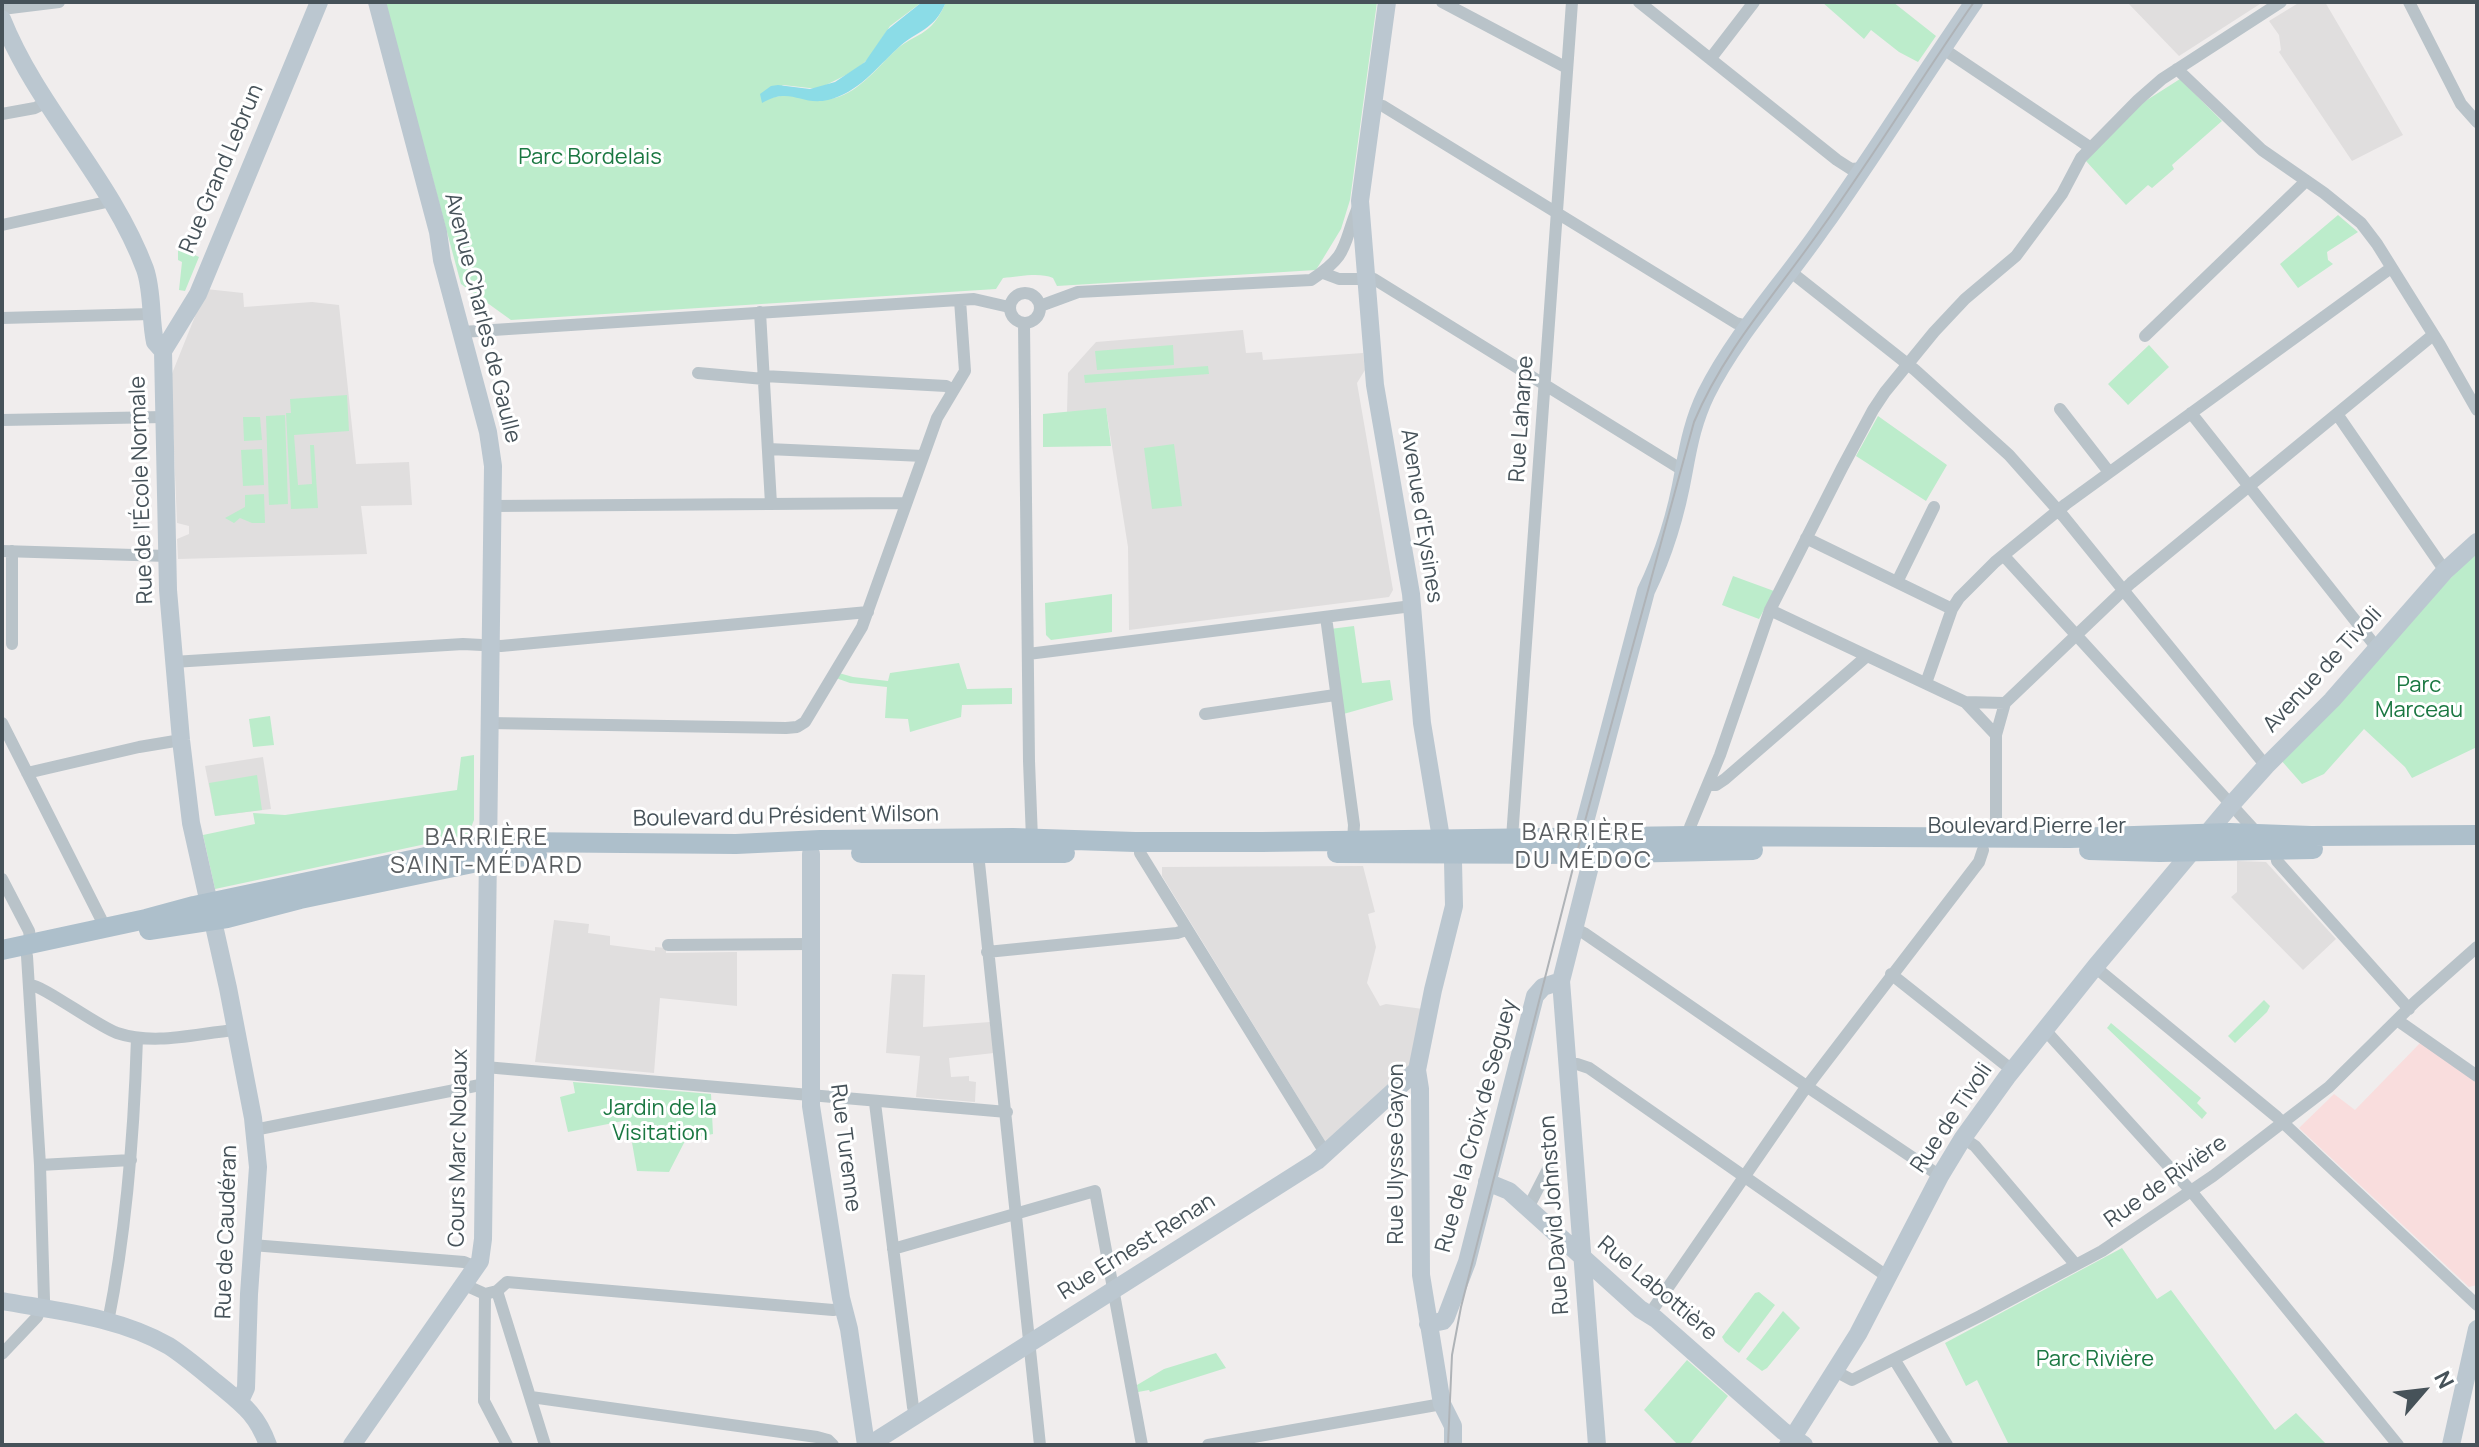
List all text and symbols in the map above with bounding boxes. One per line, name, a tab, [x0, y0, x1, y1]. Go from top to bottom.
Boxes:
street label: Rue Grand Lebrun	[174, 81, 270, 257]
park label: Parc Bordelais	[518, 145, 662, 171]
street label: Avenue Charles de Gaulle	[438, 190, 526, 446]
street label: Rue Laharpe	[1504, 355, 1540, 483]
street label: Rue de l'École Normale	[125, 375, 159, 605]
street label: Avenue d'Eysines	[1394, 427, 1448, 605]
street label: Avenue de Tivoli	[2258, 602, 2388, 738]
park label: Parc Marceau	[2375, 673, 2463, 724]
street label: Boulevard du Président Wilson	[633, 801, 939, 833]
street label: Boulevard Pierre 1er	[1928, 814, 2126, 840]
district label: BARRIÈRE DU MÉDOC	[1515, 819, 1653, 875]
district label: BARRIÈRE SAINT-MÉDARD	[389, 824, 585, 880]
street label: Rue de la Croix de Seguey	[1430, 997, 1524, 1255]
street label: Cours Marc Nouaux	[444, 1049, 474, 1247]
street label: Rue de Tivoli	[1906, 1058, 1998, 1178]
street label: Rue Ulysse Gayon	[1384, 1063, 1410, 1245]
street label: Rue Turenne	[824, 1083, 866, 1213]
park label: Jardin de la Visitation	[603, 1096, 717, 1148]
street label: Rue David Johnston	[1535, 1114, 1575, 1316]
street label: Rue de Rivière	[2100, 1130, 2232, 1234]
street label: Rue de Caudéran	[211, 1144, 243, 1320]
street label: Rue Ernest Renan	[1054, 1188, 1220, 1306]
street label: Rue Labottière	[1592, 1231, 1722, 1347]
park label: Parc Rivière	[2036, 1347, 2154, 1373]
north arrow	[2383, 1351, 2463, 1431]
text: N	[2427, 1366, 2461, 1394]

